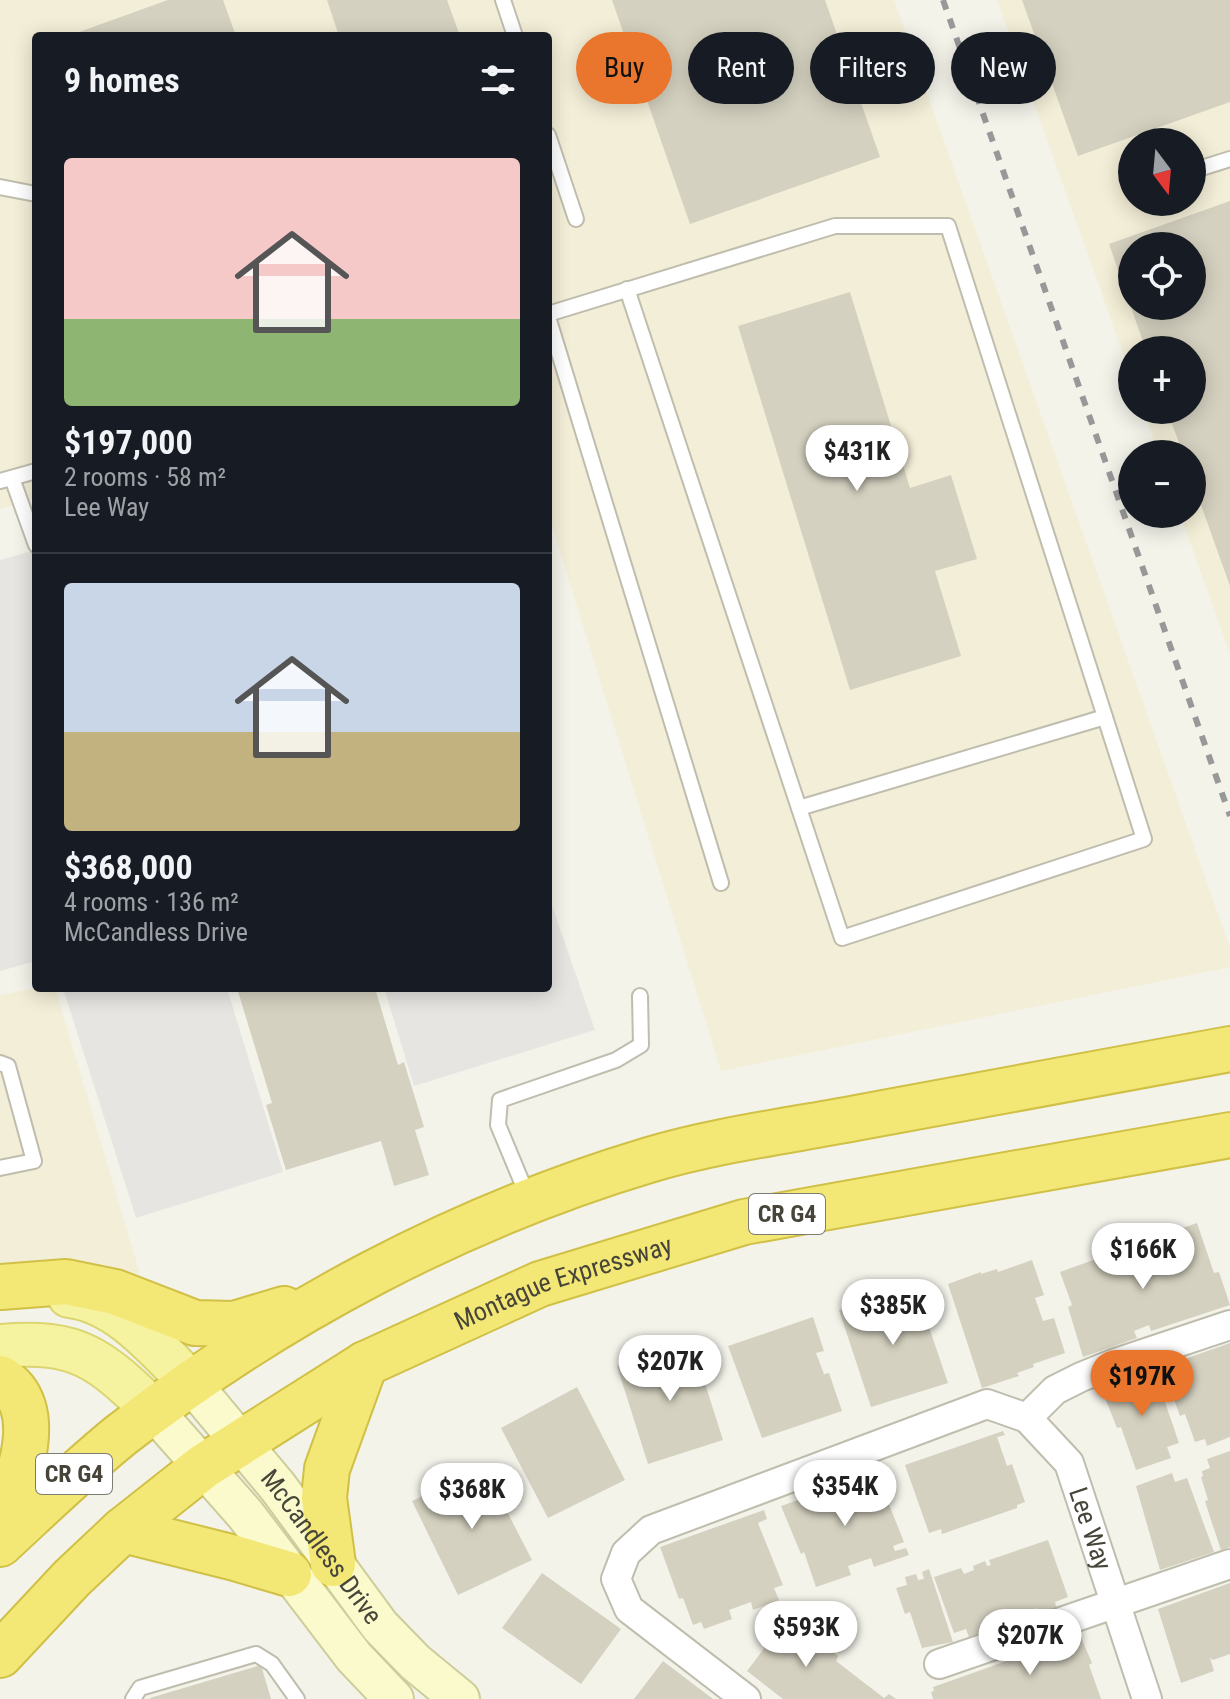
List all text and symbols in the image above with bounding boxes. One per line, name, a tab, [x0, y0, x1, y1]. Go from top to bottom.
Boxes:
chip: Buy	[576, 32, 672, 104]
chip: Rent	[688, 32, 794, 104]
chip: Filters	[810, 32, 935, 104]
chip: New	[951, 32, 1056, 104]
icon: filters	[476, 58, 520, 102]
text: 9 homes	[64, 60, 180, 100]
north arrow	[1118, 128, 1206, 216]
map controls	[1118, 128, 1206, 528]
icon: home	[220, 210, 364, 354]
button: locate	[1118, 232, 1206, 320]
button: +	[1118, 336, 1206, 424]
text: $197,000	[64, 422, 193, 462]
pin: $431K	[801, 425, 913, 493]
text: $431K	[824, 436, 890, 466]
button: −	[1118, 440, 1206, 528]
text: 2 rooms · 58 m²	[64, 462, 226, 492]
text: Lee Way	[64, 492, 149, 522]
icon: home	[220, 635, 364, 779]
text: $368,000	[64, 847, 193, 887]
text: 4 rooms · 136 m²	[64, 887, 239, 917]
text: McCandless Drive	[64, 917, 248, 947]
road number: CR G4	[749, 1194, 825, 1234]
pin: $166K	[1087, 1223, 1199, 1291]
street label: Montague Expressway	[450, 1230, 676, 1336]
text: $166K	[1110, 1234, 1176, 1264]
pin: $385K	[837, 1279, 949, 1347]
text: $385K	[860, 1290, 926, 1320]
pin: $207K	[614, 1335, 726, 1403]
text: $207K	[637, 1346, 703, 1376]
pin: $197K	[1086, 1350, 1198, 1418]
text: $197K	[1109, 1361, 1175, 1391]
road number: CR G4	[36, 1454, 112, 1494]
pin: $354K	[789, 1460, 901, 1528]
street label: McCandless Drive	[255, 1463, 388, 1630]
pin: $368K	[416, 1463, 528, 1531]
text: $354K	[812, 1471, 878, 1501]
text: $368K	[439, 1474, 505, 1504]
street label: Lee Way	[1063, 1483, 1118, 1574]
pin: $593K	[750, 1601, 862, 1669]
pin: $207K	[974, 1609, 1086, 1677]
text: $593K	[773, 1612, 839, 1642]
text: $207K	[997, 1620, 1063, 1650]

